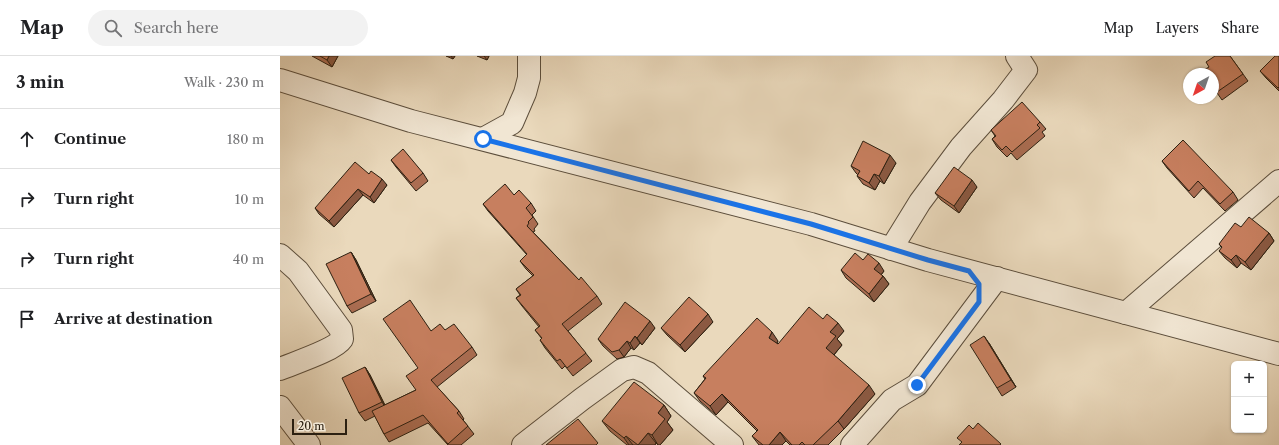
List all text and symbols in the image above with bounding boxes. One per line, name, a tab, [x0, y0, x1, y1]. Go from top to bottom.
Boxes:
search box	[88, 10, 368, 46]
text: Map	[20, 16, 64, 39]
icon: search	[102, 17, 124, 39]
text: Search here	[134, 18, 219, 37]
text: Map	[1103, 19, 1133, 37]
text: Layers	[1155, 19, 1199, 37]
text: Share	[1221, 19, 1259, 37]
north arrow	[1183, 68, 1219, 104]
text: 3 min	[16, 72, 65, 92]
text: Walk · 230 m	[184, 74, 264, 90]
icon: ahead	[16, 128, 38, 150]
text: Continue	[54, 129, 126, 148]
route start	[474, 130, 492, 148]
text: 180 m	[227, 131, 264, 147]
icon: right	[16, 188, 38, 210]
text: Turn right	[54, 189, 134, 208]
text: 10 m	[235, 191, 264, 207]
icon: right	[16, 248, 38, 270]
text: Turn right	[54, 249, 134, 268]
text: 40 m	[233, 251, 264, 267]
icon: arrive	[16, 308, 38, 330]
text: Arrive at destination	[54, 309, 213, 328]
map controls	[1231, 361, 1267, 433]
button: +	[1231, 361, 1267, 397]
route end	[908, 376, 926, 394]
button: −	[1231, 397, 1267, 433]
scale bar	[292, 417, 347, 436]
text: 20 m	[298, 419, 324, 433]

